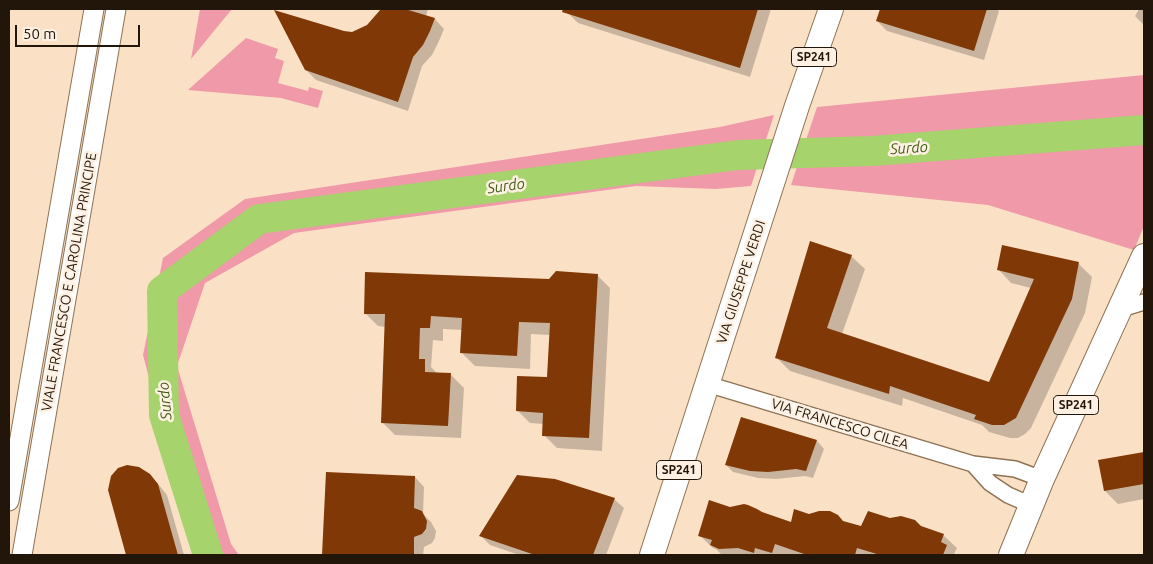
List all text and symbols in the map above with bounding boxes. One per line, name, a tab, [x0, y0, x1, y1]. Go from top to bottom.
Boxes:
scale bar	[18, 15, 142, 47]
text: 50 m	[23, 25, 56, 42]
road number: SP241	[792, 48, 836, 66]
water label: Surdo	[890, 138, 928, 158]
street label: VIALE FRANCESCO E CAROLINA PRINCIPE	[38, 151, 100, 413]
water label: Surdo	[486, 174, 526, 198]
street label: VIA GIUSEPPE VERDI	[713, 218, 769, 346]
water label: Surdo	[154, 381, 176, 421]
street label: VIA FRANCESCO CILEA	[769, 395, 911, 453]
road number: SP241	[1054, 396, 1098, 414]
road number: SP241	[656, 460, 702, 480]

